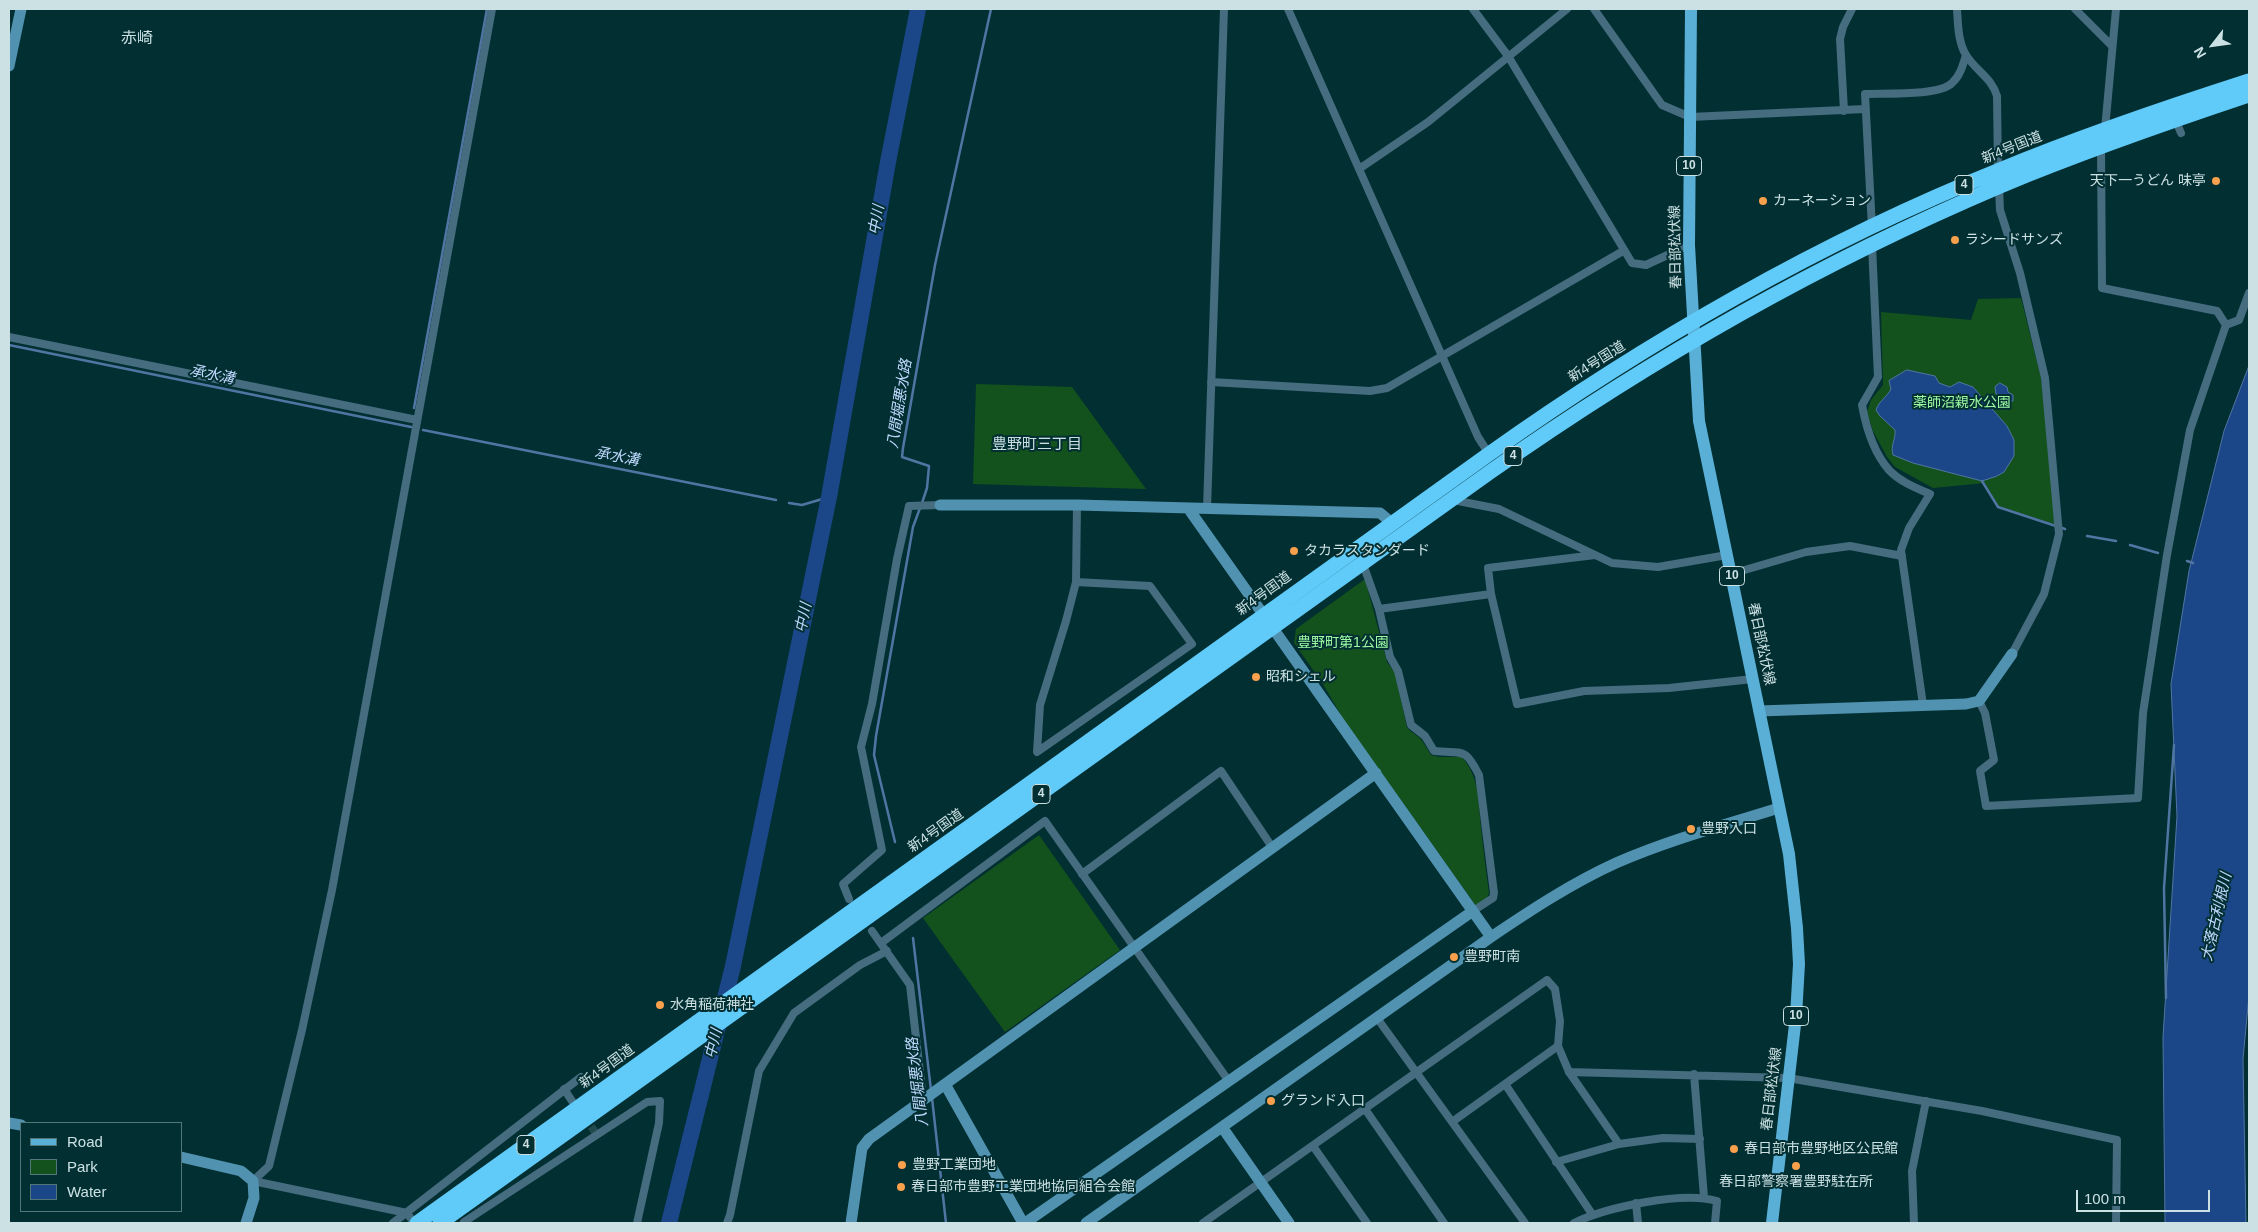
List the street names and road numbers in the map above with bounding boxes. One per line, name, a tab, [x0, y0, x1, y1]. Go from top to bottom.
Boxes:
street label: 新4号国道	[1979, 128, 2045, 168]
road number: 10	[1676, 157, 1702, 176]
road number: 4	[1955, 176, 1973, 194]
street label: 春日部松伏線	[1667, 205, 1685, 289]
street label: 新4号国道	[1566, 338, 1628, 386]
road number: 4	[1504, 446, 1522, 466]
road number: 10	[1720, 566, 1744, 586]
street label: 新4号国道	[1233, 568, 1295, 620]
street label: 春日部松伏線	[1744, 601, 1778, 687]
road number: 4	[1032, 784, 1050, 804]
street label: 新4号国道	[905, 806, 967, 856]
road number: 10	[1784, 1006, 1808, 1026]
street label: 新4号国道	[576, 1041, 638, 1093]
street label: 春日部松伏線	[1759, 1046, 1785, 1132]
road number: 4	[517, 1136, 535, 1154]

